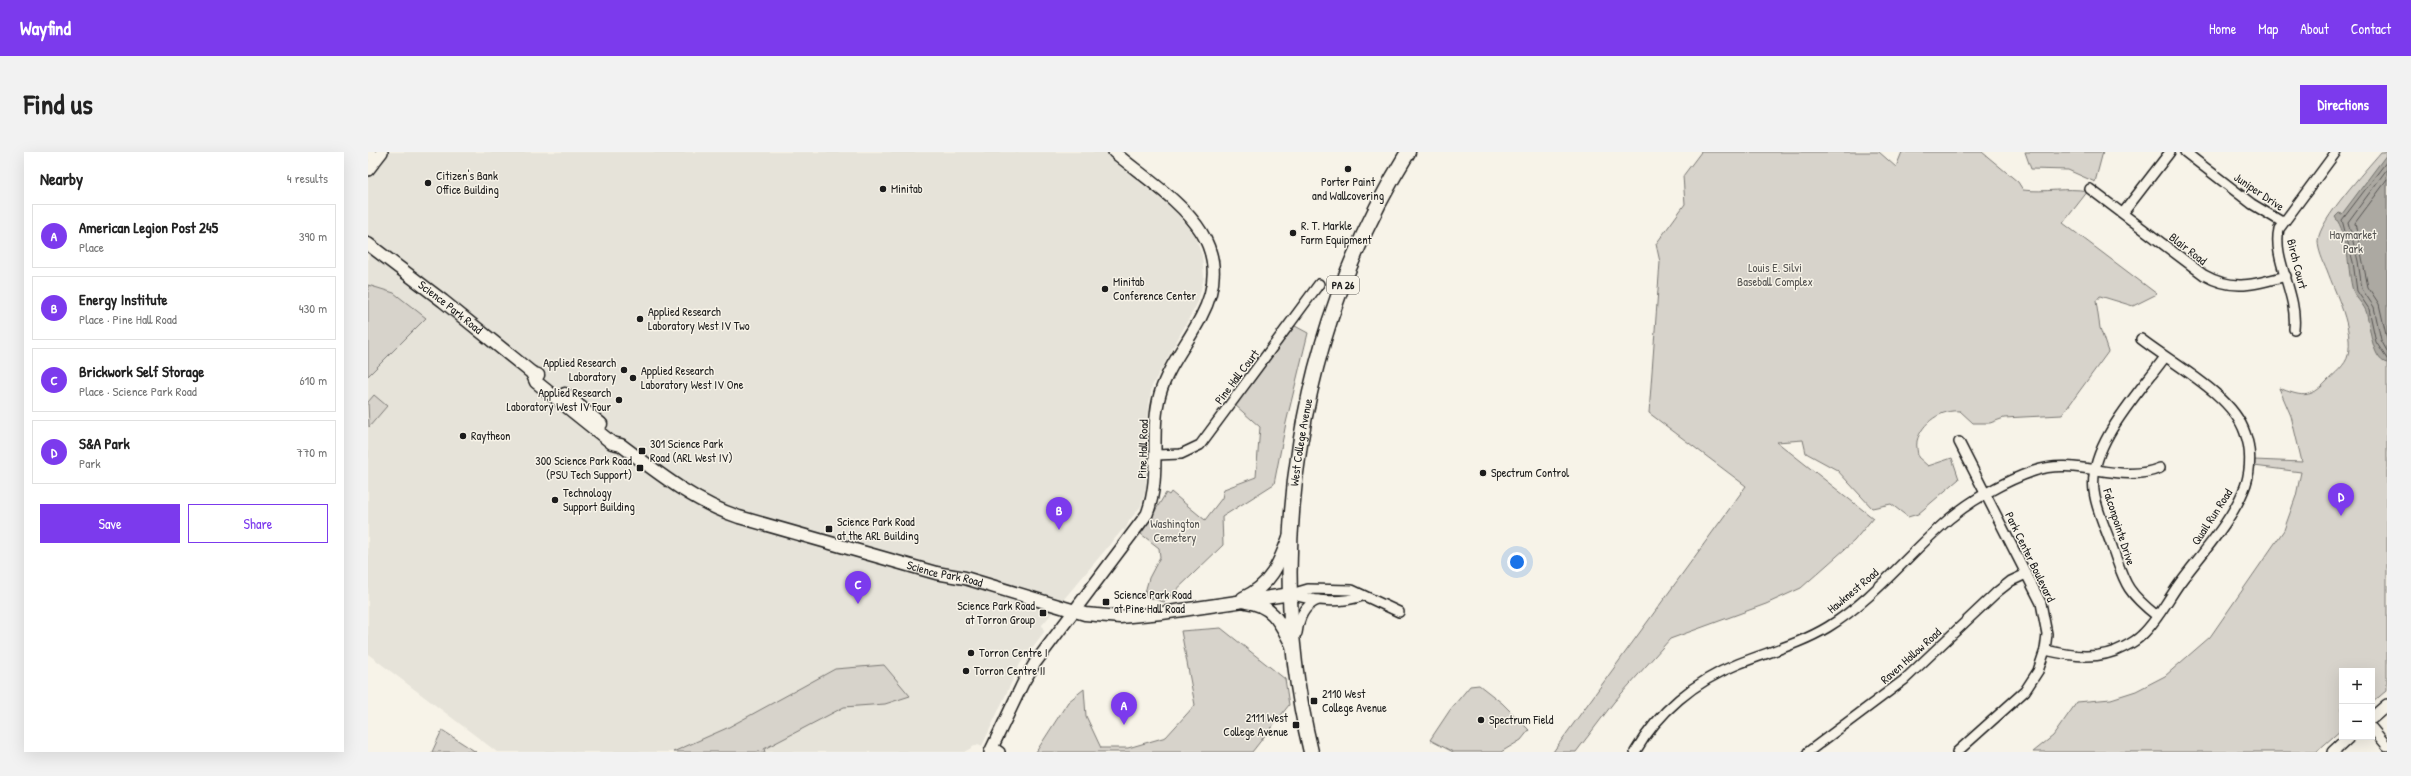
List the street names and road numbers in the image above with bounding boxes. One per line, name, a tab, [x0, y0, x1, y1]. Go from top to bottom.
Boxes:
street label: Juniper Drive	[2231, 169, 2288, 215]
street label: Blair Road	[2166, 228, 2211, 269]
street label: Birch Court	[2283, 237, 2312, 291]
street label: Science Park Road	[415, 276, 487, 338]
road number: PA 26	[1327, 276, 1359, 294]
street label: Pine Hall Court	[1210, 345, 1263, 408]
street label: West College Avenue	[1285, 397, 1317, 487]
street label: Pine Hall Road	[1133, 419, 1152, 479]
street label: Falconpointe Drive	[2099, 485, 2140, 568]
street label: Quail Run Road	[2187, 485, 2236, 548]
street label: Park Center Boulevard	[2001, 509, 2060, 605]
street label: Science Park Road	[905, 556, 985, 591]
street label: Hawknest Road	[1823, 564, 1882, 617]
street label: Raven Hollow Road	[1877, 624, 1945, 687]

